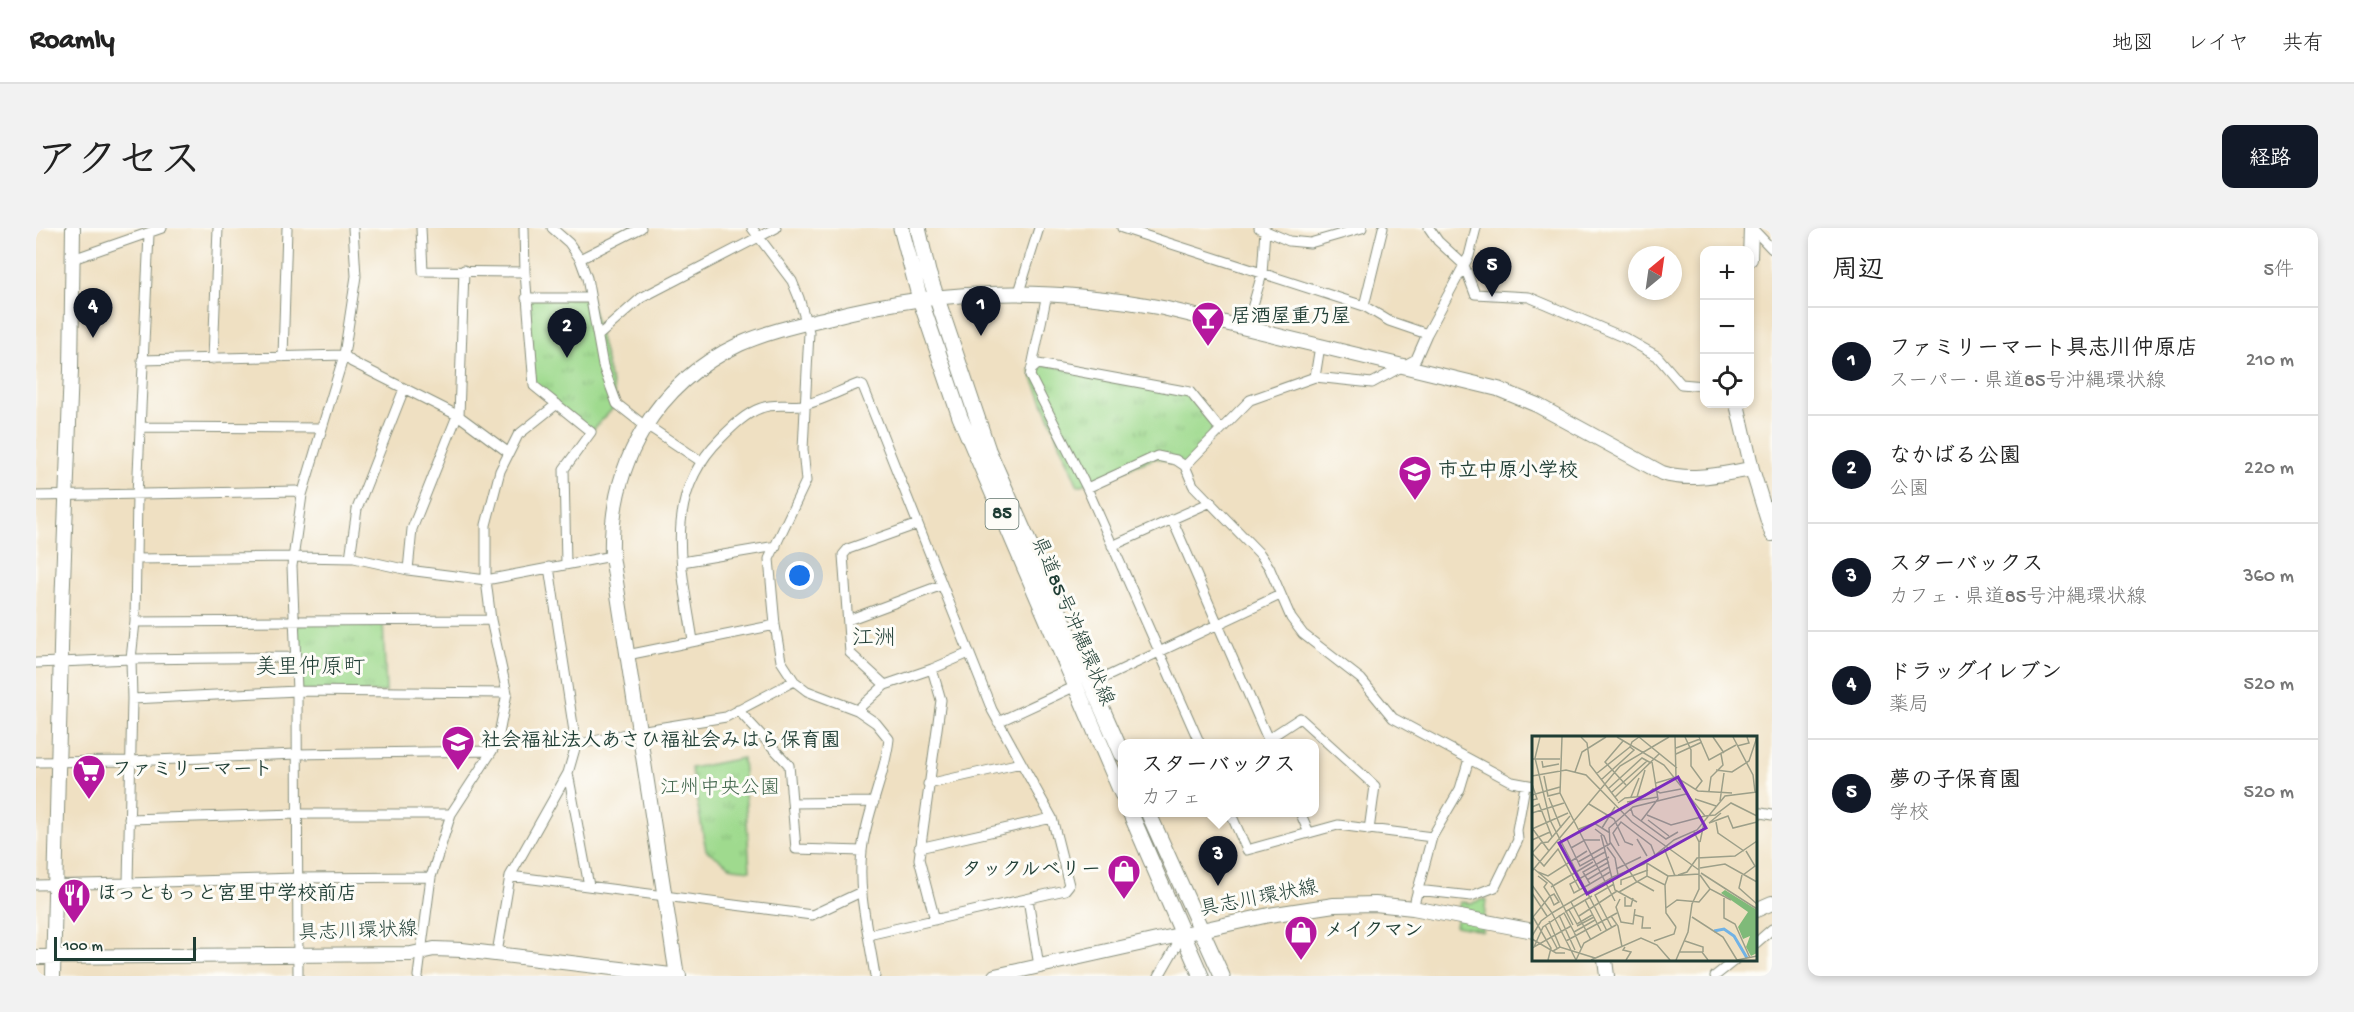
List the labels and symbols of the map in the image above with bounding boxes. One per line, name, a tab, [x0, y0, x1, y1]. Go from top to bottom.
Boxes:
north arrow	[1628, 246, 1682, 300]
pin: 5	[1472, 248, 1512, 297]
pin: 1	[962, 286, 1000, 336]
pin: 4	[74, 288, 112, 338]
bar icon: 居酒屋重乃屋	[1190, 300, 1226, 347]
place label: 居酒屋重乃屋	[1231, 305, 1351, 330]
pin: 2	[548, 308, 586, 358]
school or university icon: 市立中原小学校	[1397, 454, 1433, 501]
place label: 市立中原小学校	[1438, 459, 1578, 484]
road number: 85	[986, 499, 1018, 529]
street label: 県道85号沖縄環状線	[1025, 534, 1118, 710]
your location	[785, 561, 814, 590]
district label: 江洲	[852, 626, 896, 653]
district label: 美里仲原町	[255, 654, 365, 682]
school or university icon: 社会福祉法人あさひ福祉会みはら保育園	[440, 724, 476, 771]
place label: 社会福祉法人あさひ福祉会みはら保育園	[481, 729, 840, 754]
inset map	[1532, 736, 1757, 961]
supermarket icon: ファミリーマート	[71, 753, 107, 800]
place label: ファミリーマート	[112, 760, 273, 783]
park label: 江州中央公園	[660, 776, 780, 801]
pin: 3	[1198, 836, 1238, 886]
shop icon: タックルベリー	[1106, 853, 1142, 900]
place label: タックルベリー	[962, 860, 1101, 883]
street label: 具志川環状線	[1198, 876, 1320, 923]
restaurant icon: ほっともっと宮里中学校前店	[56, 877, 92, 924]
place label: ほっともっと宮里中学校前店	[97, 882, 357, 907]
shop icon: メイクマン	[1283, 914, 1319, 961]
street label: 具志川環状線	[298, 918, 418, 947]
place label: メイクマン	[1324, 921, 1424, 944]
scale bar	[54, 934, 196, 962]

